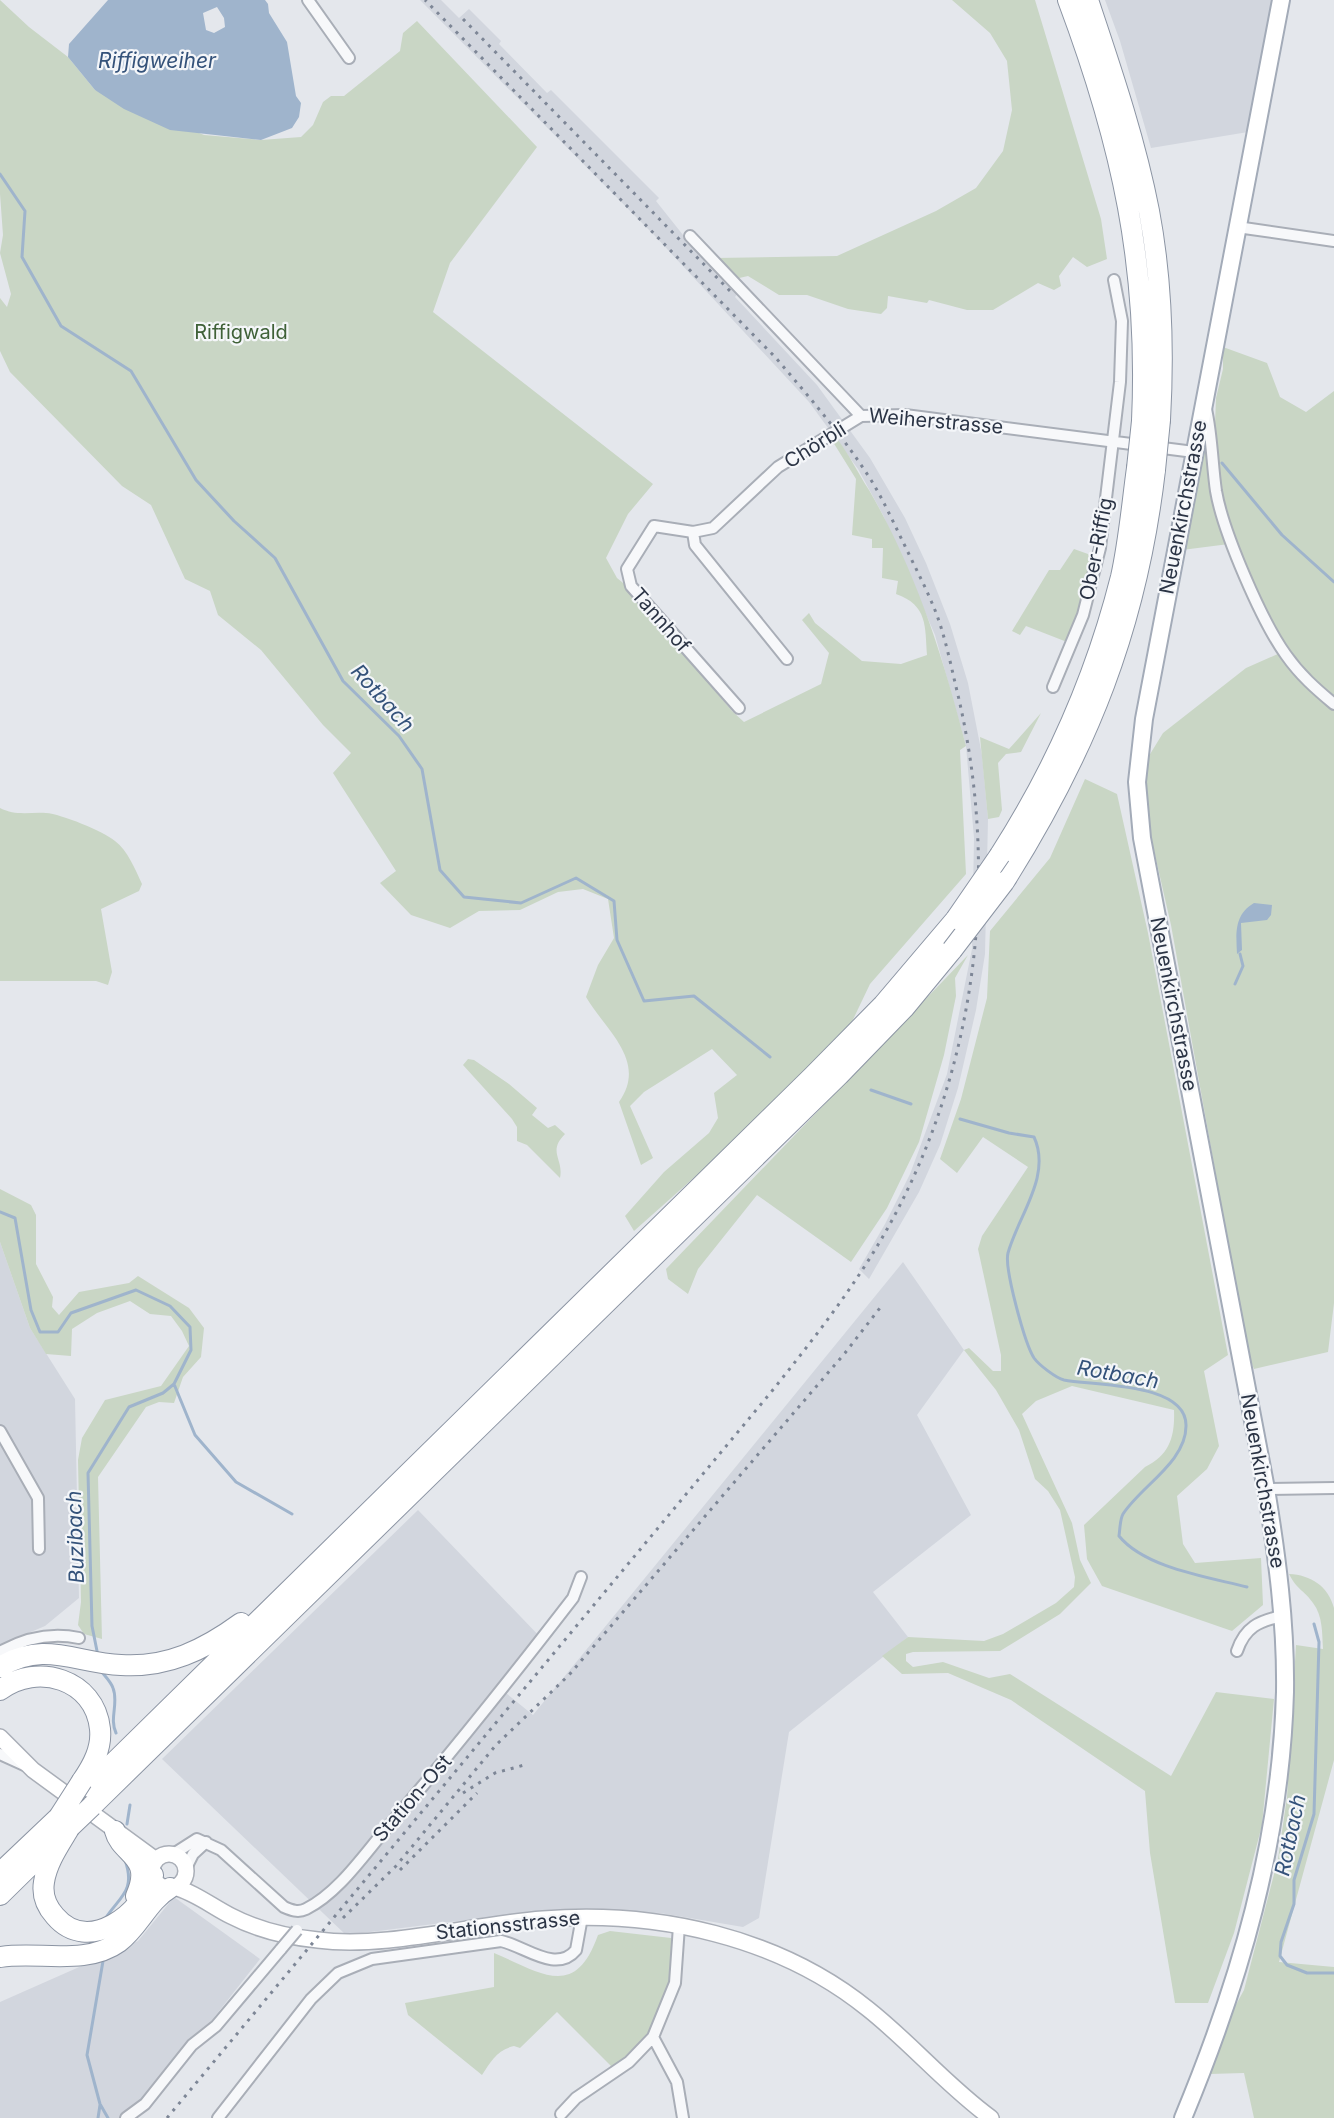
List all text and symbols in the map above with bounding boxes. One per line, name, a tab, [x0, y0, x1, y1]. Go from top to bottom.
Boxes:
water label: Riffigweiher	[98, 48, 217, 73]
park label: Riffigwald	[194, 320, 288, 344]
street label: Weiherstrasse	[868, 403, 1004, 439]
street label: Chörbli	[780, 417, 850, 473]
street label: Neuenkirchstrasse	[1154, 418, 1212, 596]
street label: Ober-Riffig	[1074, 496, 1118, 602]
street label: Tannhof	[627, 583, 696, 658]
water label: Rotbach	[346, 659, 420, 737]
street label: Neuenkirchstrasse	[1145, 915, 1203, 1093]
water label: Rotbach	[1075, 1354, 1161, 1394]
street label: Neuenkirchstrasse	[1236, 1392, 1290, 1570]
water label: Buzibach	[61, 1490, 89, 1584]
street label: Station-Ost	[368, 1749, 457, 1846]
water label: Rotbach	[1269, 1792, 1311, 1878]
street label: Stationsstrasse	[435, 1905, 581, 1945]

